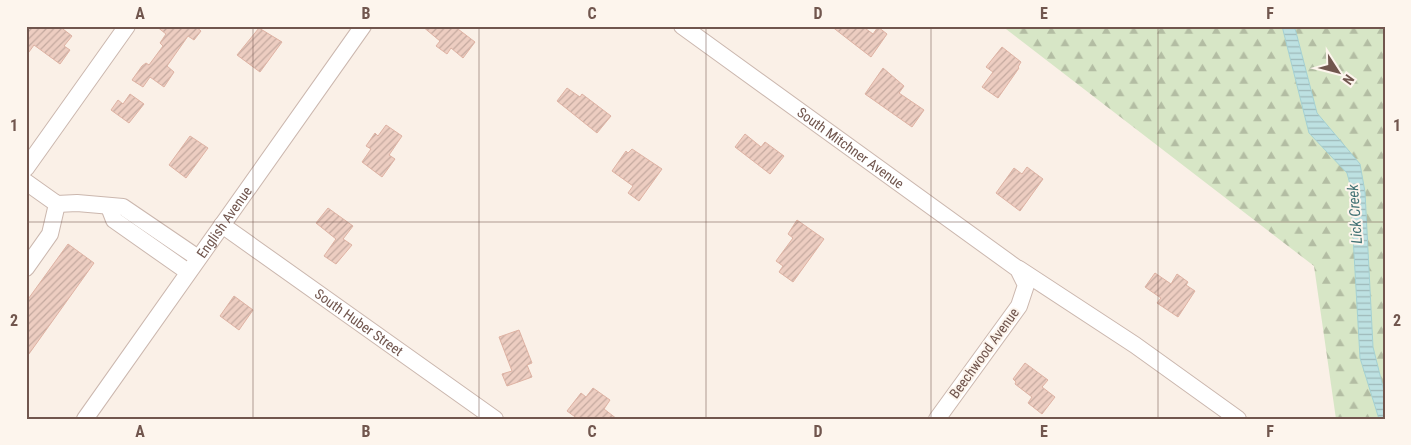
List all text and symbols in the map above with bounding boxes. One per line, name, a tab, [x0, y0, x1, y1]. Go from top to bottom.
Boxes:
text: A	[135, 4, 145, 23]
text: B	[362, 4, 371, 23]
text: C	[587, 4, 597, 23]
text: D	[813, 4, 823, 23]
text: E	[1040, 4, 1048, 23]
text: F	[1266, 4, 1274, 23]
north arrow	[1314, 48, 1364, 98]
text: N	[1340, 71, 1358, 88]
street label: South Mitchner Avenue	[794, 104, 907, 192]
text: 1	[10, 116, 18, 135]
text: 1	[1393, 116, 1401, 135]
street label: English Avenue	[193, 183, 255, 261]
water label: Lick Creek	[1344, 183, 1366, 244]
street label: South Huber Street	[312, 286, 406, 359]
street label: Beechwood Avenue	[946, 304, 1022, 401]
text: 2	[10, 311, 18, 330]
text: 2	[1393, 311, 1401, 330]
text: A	[135, 422, 145, 441]
text: B	[362, 422, 371, 441]
text: C	[587, 422, 597, 441]
text: D	[813, 422, 823, 441]
text: E	[1040, 422, 1048, 441]
text: F	[1266, 422, 1274, 441]

